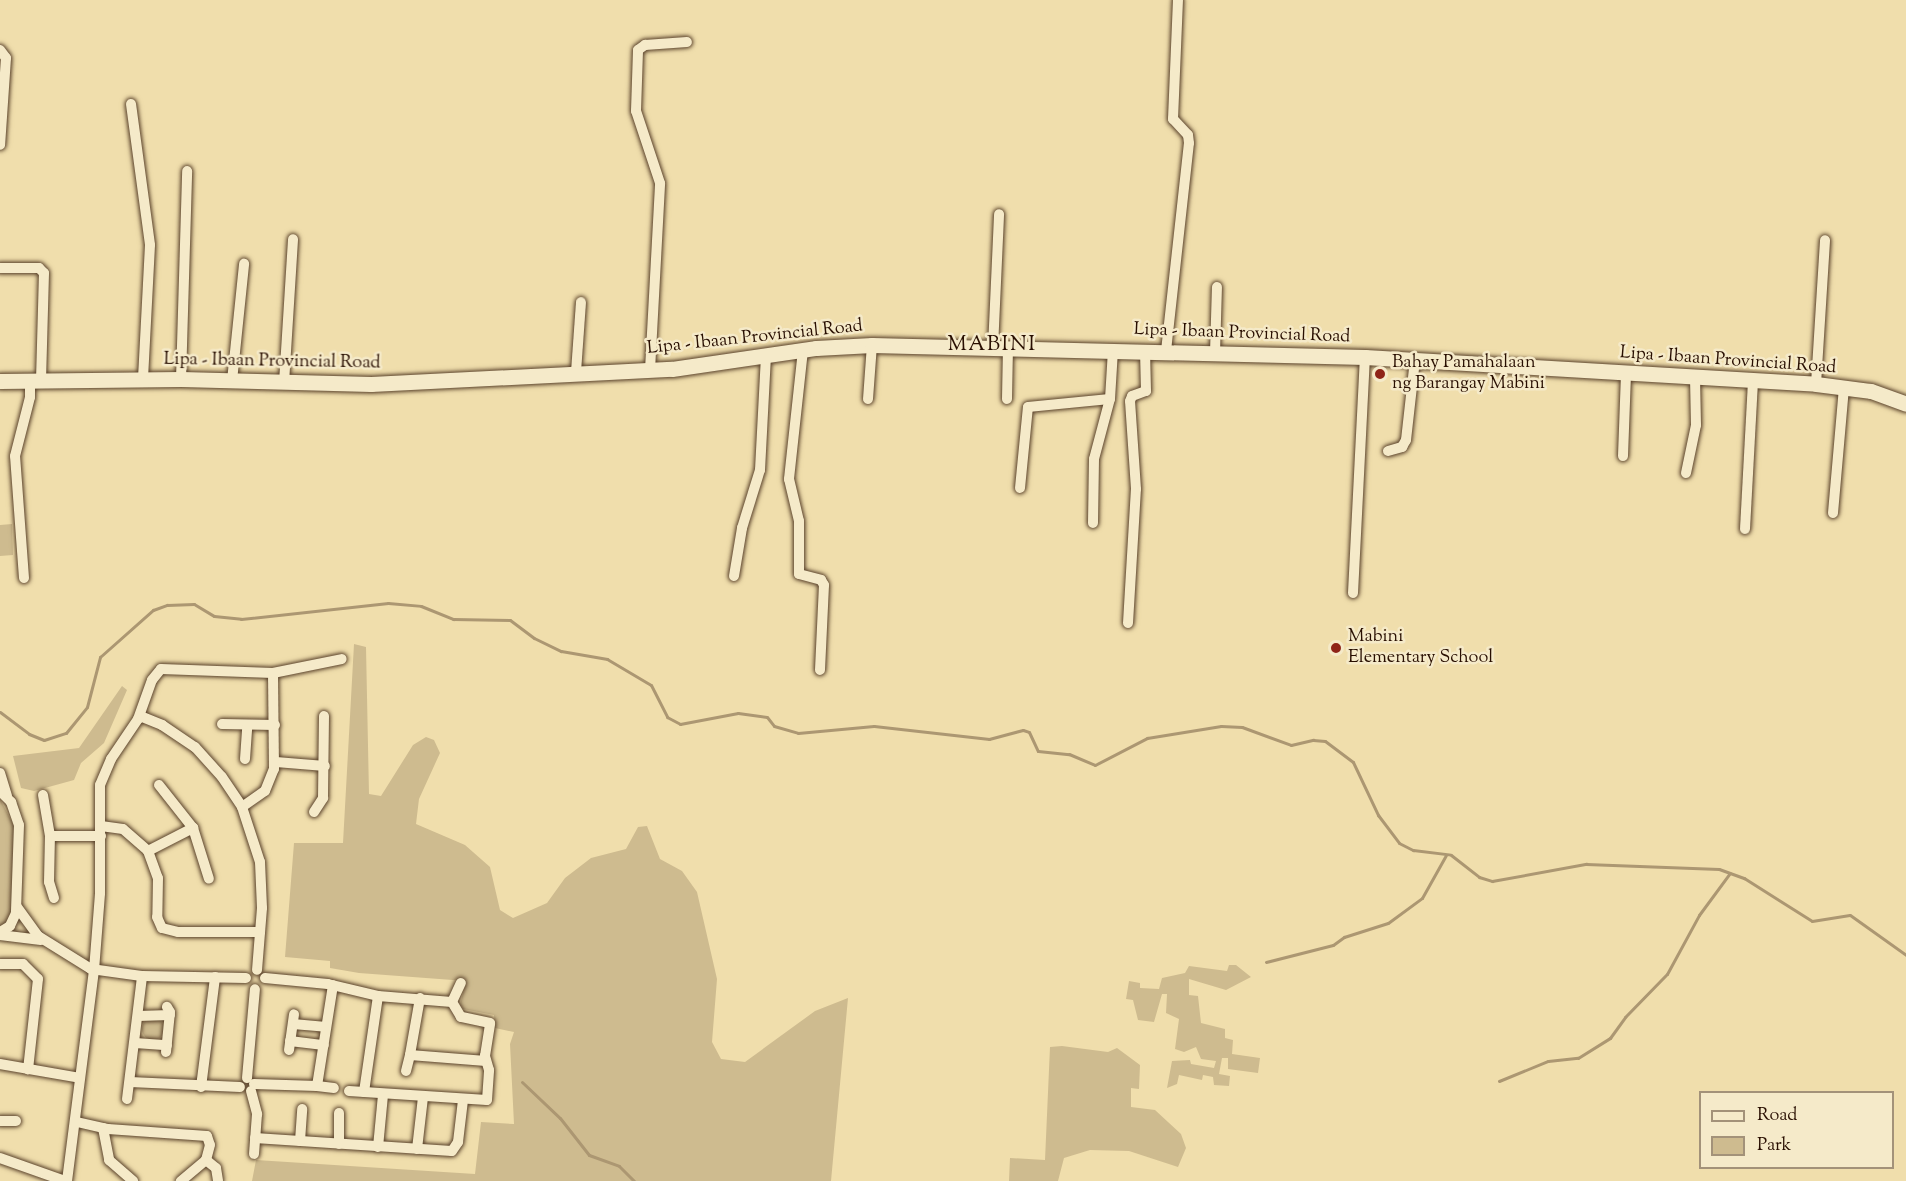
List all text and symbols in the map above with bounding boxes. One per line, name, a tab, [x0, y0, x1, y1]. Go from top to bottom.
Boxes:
street label: Lipa - Ibaan Provincial Road	[646, 316, 864, 360]
street label: Lipa - Ibaan Provincial Road	[1133, 319, 1351, 349]
district label: MABINI	[947, 332, 1037, 358]
street label: Lipa - Ibaan Provincial Road	[1619, 343, 1837, 379]
street label: Lipa - Ibaan Provincial Road	[163, 349, 381, 375]
place label: Bahay Pamahalaan ng Barangay Mabini	[1392, 353, 1545, 395]
marker: Bahay Pamahalaan ng Barangay Mabini	[1373, 367, 1387, 381]
place label: Mabini Elementary School	[1348, 627, 1493, 670]
marker: Mabini Elementary School	[1329, 641, 1343, 655]
legend	[1699, 1091, 1894, 1169]
text: Road	[1757, 1103, 1797, 1129]
text: Park	[1757, 1133, 1791, 1159]

